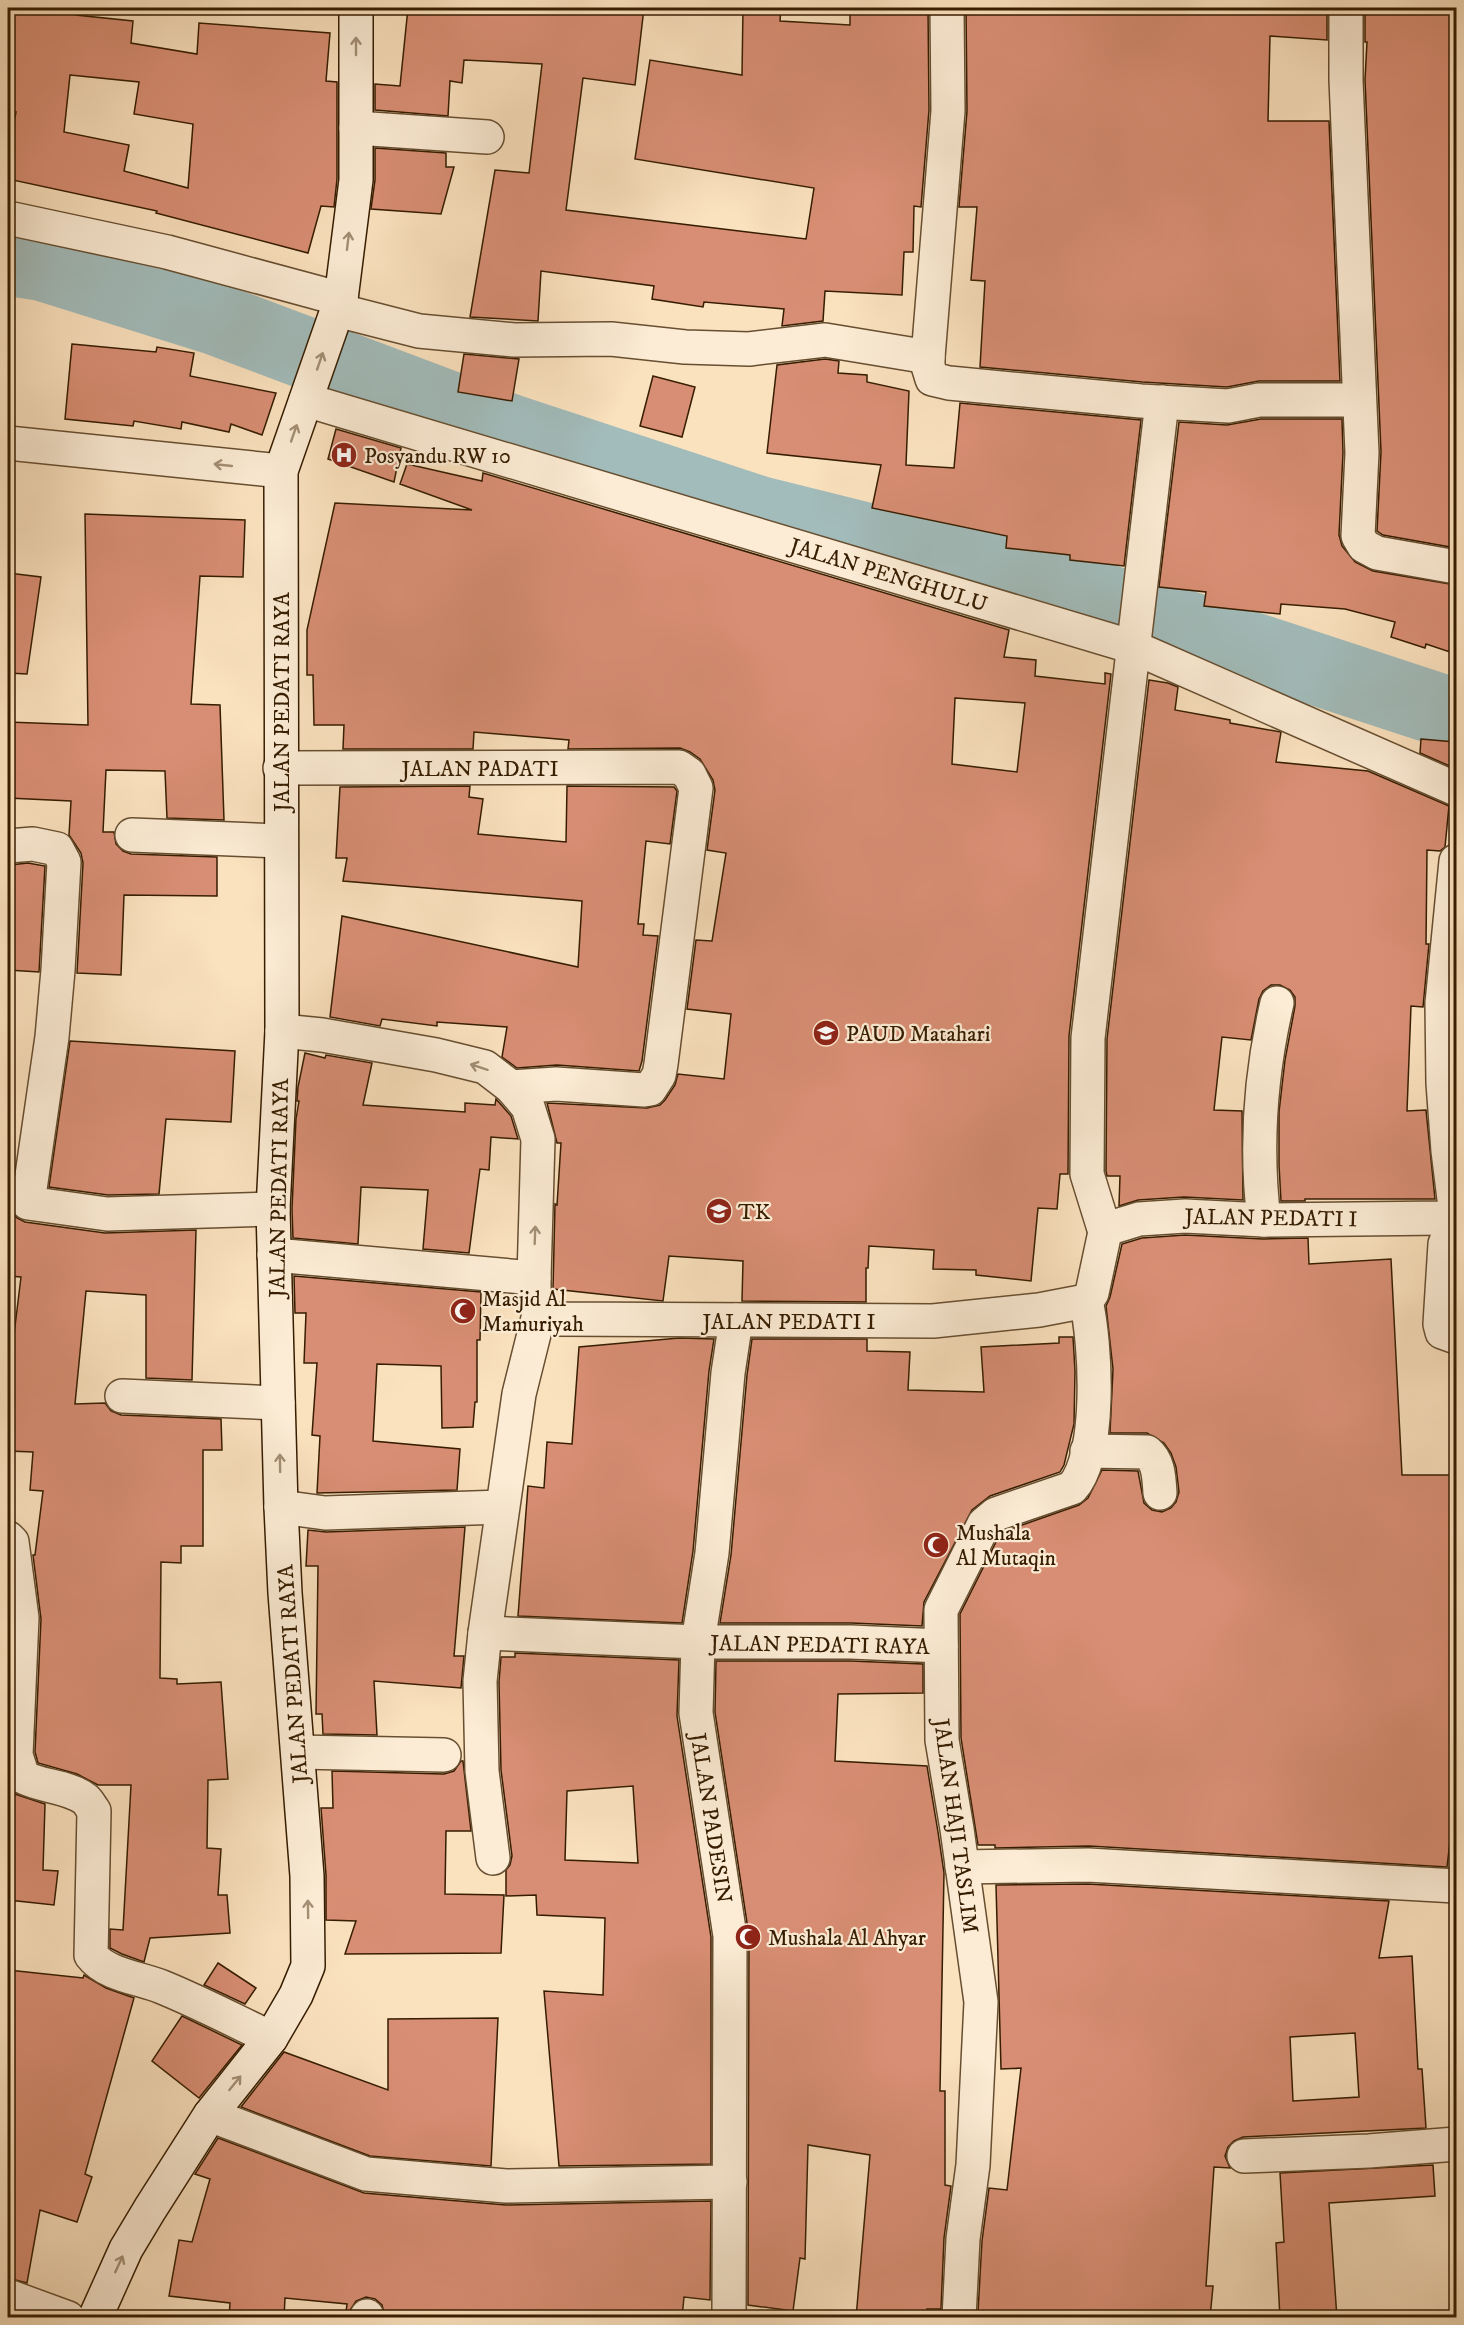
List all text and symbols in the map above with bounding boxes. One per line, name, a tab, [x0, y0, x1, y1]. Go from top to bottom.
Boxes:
one-way arrow	[350, 37, 362, 57]
one-way arrow	[343, 231, 354, 251]
one-way arrow	[315, 352, 326, 370]
one-way arrow	[290, 425, 301, 443]
hospital icon: Posyandu RW 10	[329, 440, 359, 470]
place label: Posyandu RW 10	[364, 443, 511, 470]
one-way arrow	[214, 459, 233, 470]
street label: JALAN PENGHULU	[785, 532, 991, 618]
street label: JALAN PEDATI RAYA	[269, 591, 296, 814]
street label: JALAN PADATI	[400, 756, 558, 783]
school or university icon: PAUD Matahari	[811, 1018, 841, 1048]
place label: PAUD Matahari	[846, 1021, 990, 1048]
one-way arrow	[470, 1060, 489, 1071]
street label: JALAN PEDATI RAYA	[264, 1077, 295, 1300]
school or university icon: TK	[704, 1196, 734, 1226]
place label: TK	[738, 1199, 771, 1226]
street label: JALAN PEDATI I	[1182, 1203, 1358, 1234]
one-way arrow	[529, 1226, 541, 1246]
place label: Masjid Al Mamuriyah	[482, 1286, 584, 1338]
mosque icon: Masjid Al Mamuriyah	[448, 1296, 478, 1326]
street label: JALAN PEDATI I	[701, 1309, 875, 1336]
one-way arrow	[274, 1454, 285, 1474]
place label: Mushala Al Mutaqin	[956, 1520, 1057, 1572]
mosque icon: Mushala Al Mutaqin	[921, 1530, 951, 1560]
street label: JALAN PEDATI RAYA	[272, 1563, 315, 1786]
street label: JALAN PEDATI RAYA	[708, 1630, 931, 1661]
street label: JALAN HAJI TASLIM	[927, 1715, 984, 1935]
street label: JALAN PADESIN	[683, 1729, 737, 1905]
one-way arrow	[302, 1900, 314, 1920]
mosque icon: Mushala Al Ahyar	[733, 1922, 763, 1952]
place label: Mushala Al Ahyar	[768, 1925, 927, 1952]
one-way arrow	[228, 2075, 241, 2091]
one-way arrow	[114, 2256, 125, 2274]

